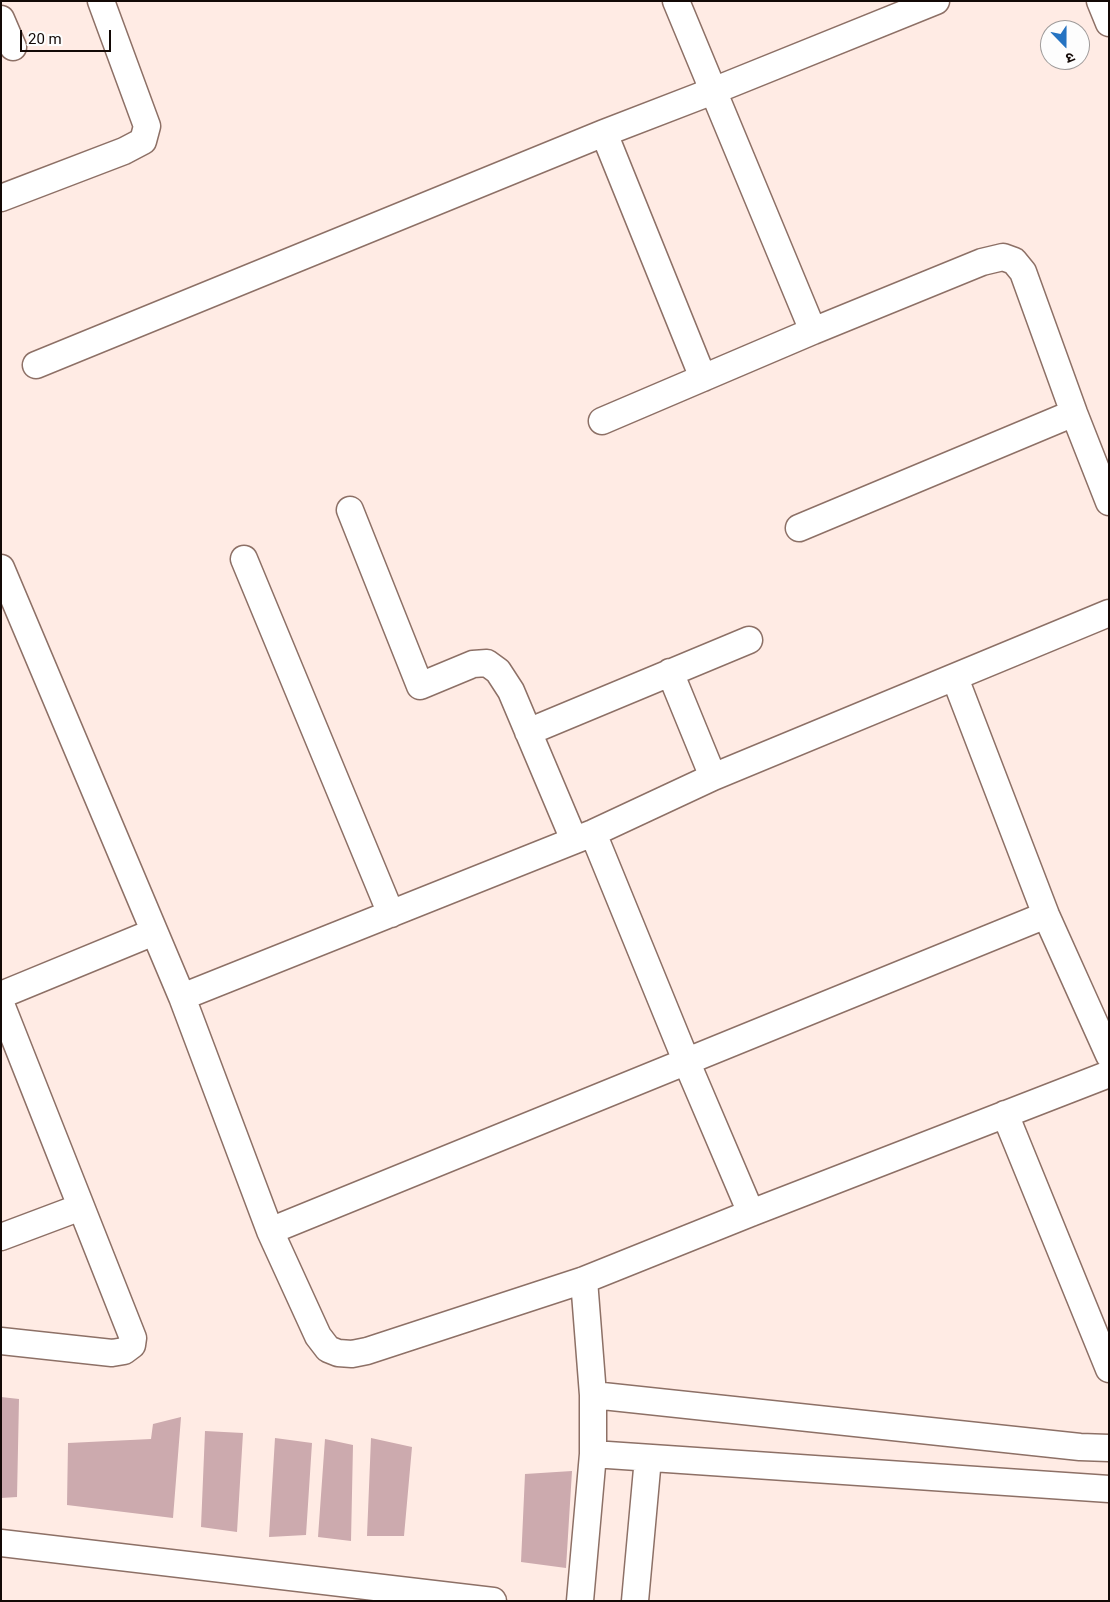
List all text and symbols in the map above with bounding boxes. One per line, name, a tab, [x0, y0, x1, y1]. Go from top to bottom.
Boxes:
scale bar	[22, 20, 114, 52]
north arrow	[1040, 20, 1090, 70]
text: 20 m	[28, 30, 62, 48]
text: उ	[1063, 49, 1077, 67]

